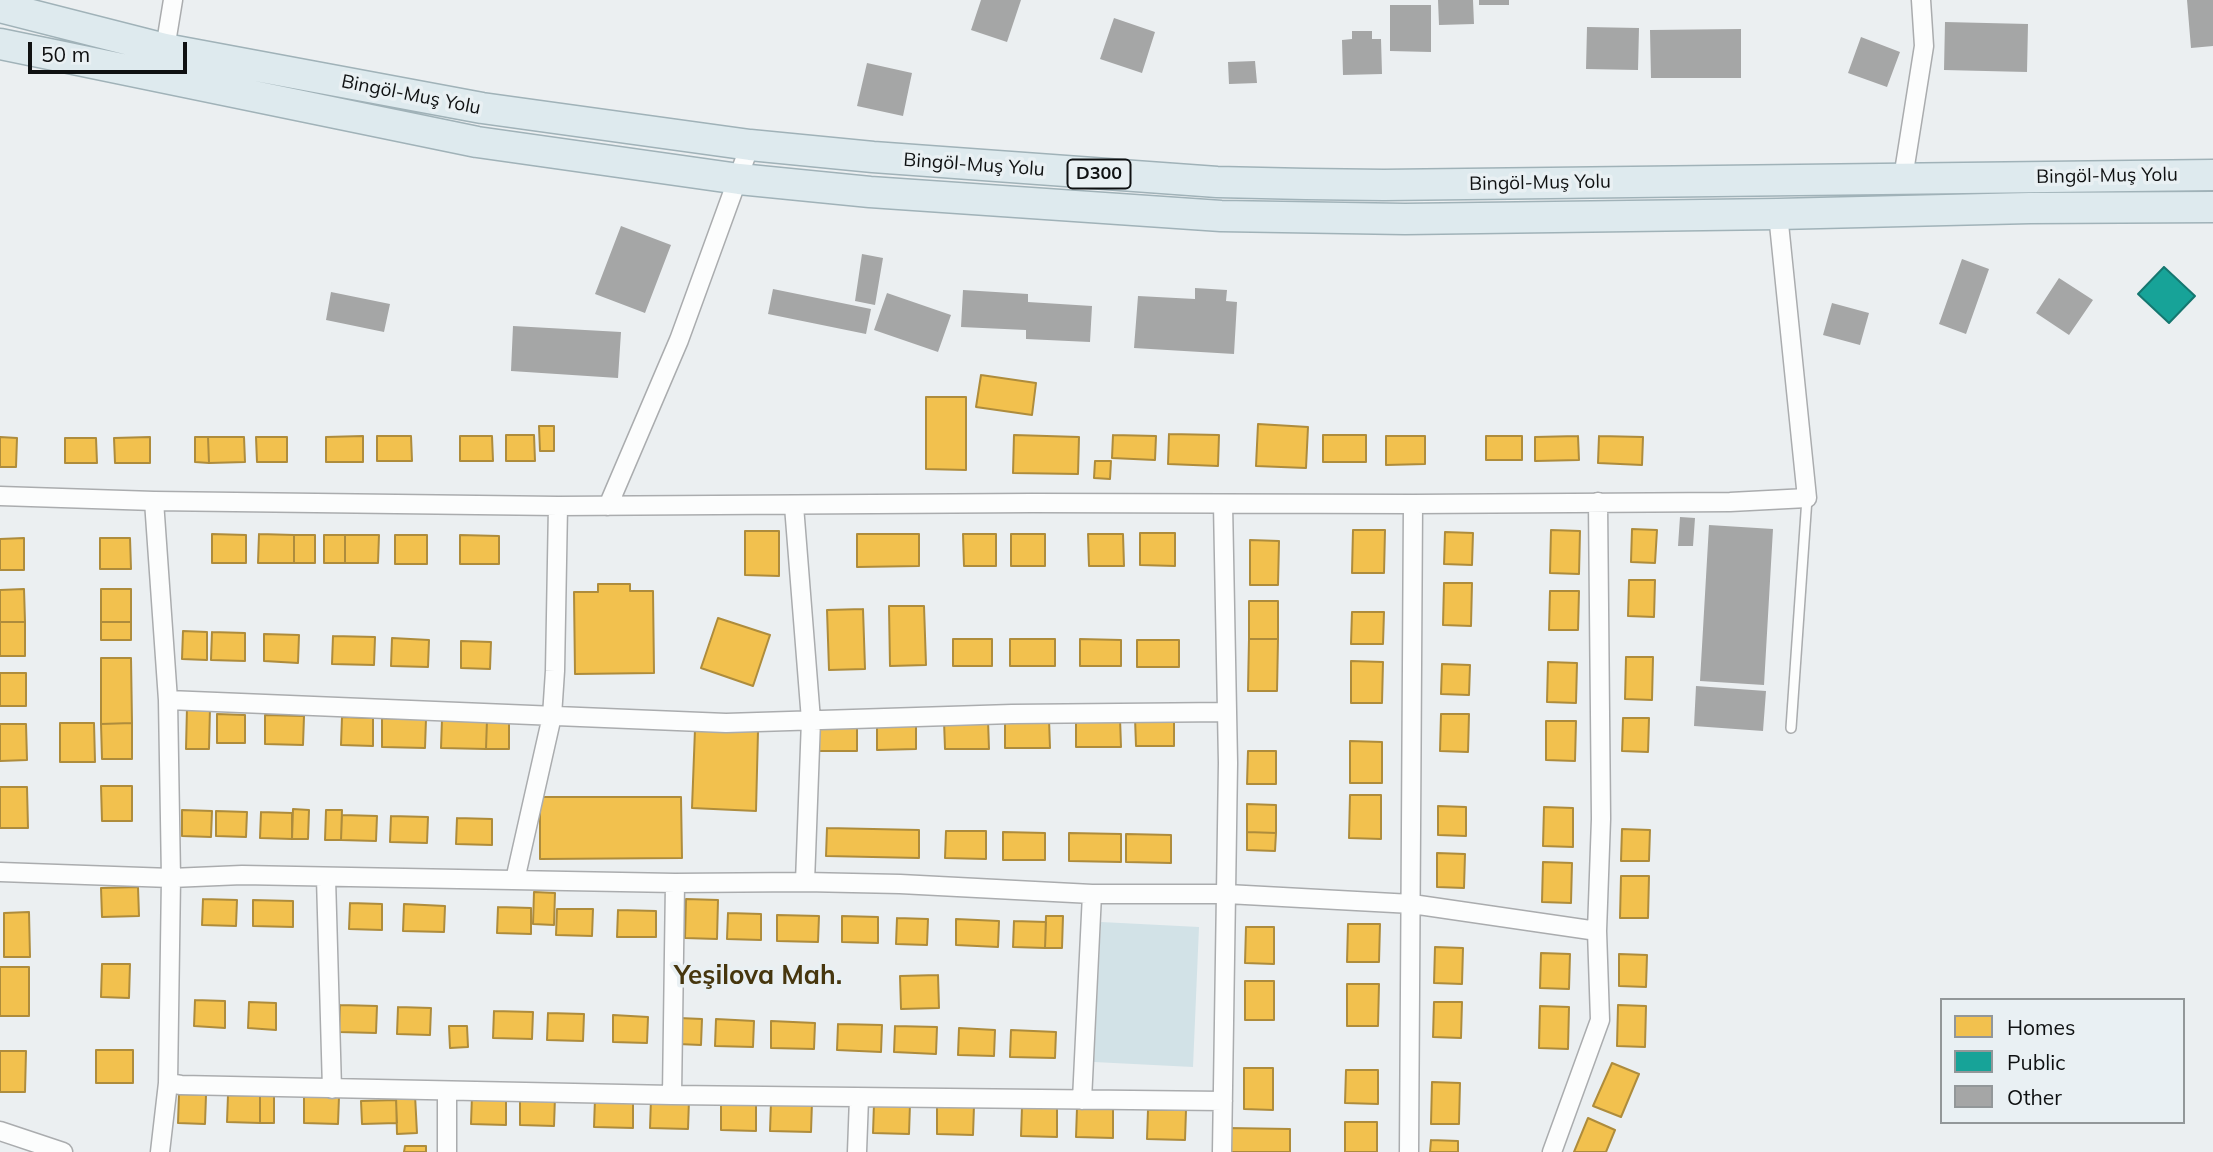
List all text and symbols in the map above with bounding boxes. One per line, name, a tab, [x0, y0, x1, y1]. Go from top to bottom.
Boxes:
scale bar	[32, 28, 191, 72]
text: 50 m	[41, 41, 90, 67]
street label: Bingöl-Muş Yolu	[339, 70, 483, 120]
street label: Bingöl-Muş Yolu	[903, 149, 1045, 181]
road number: D300	[1068, 160, 1130, 188]
street label: Bingöl-Muş Yolu	[2036, 163, 2178, 189]
street label: Bingöl-Muş Yolu	[1469, 170, 1611, 196]
district label: Yeşilova Mah.	[674, 960, 842, 992]
legend	[1940, 998, 2185, 1124]
text: Homes	[2007, 1014, 2075, 1040]
text: Public	[2007, 1049, 2066, 1075]
text: Other	[2007, 1084, 2062, 1110]

